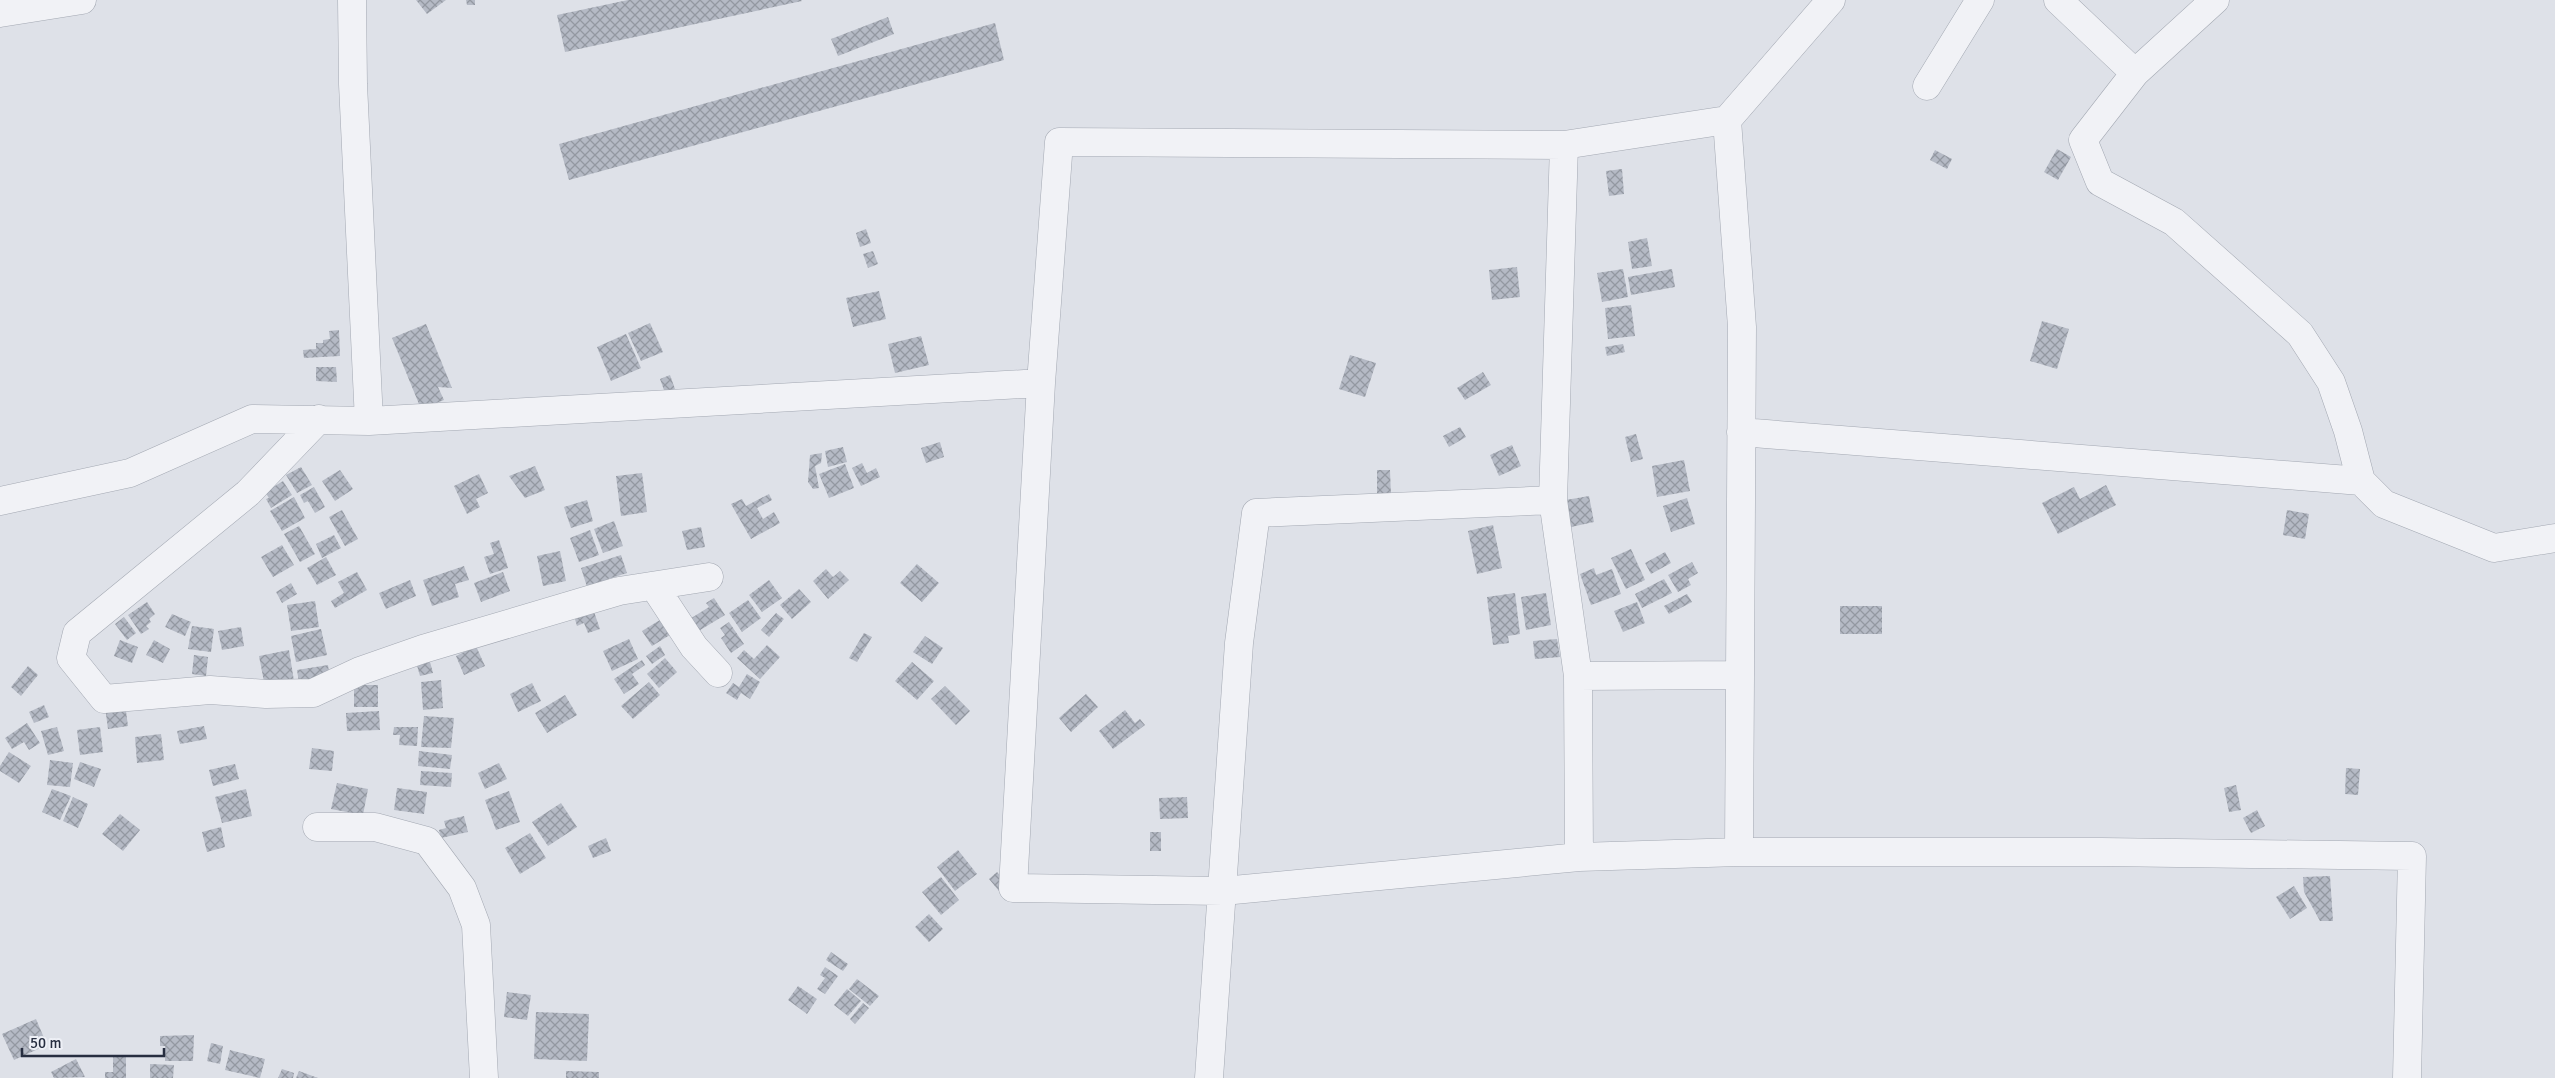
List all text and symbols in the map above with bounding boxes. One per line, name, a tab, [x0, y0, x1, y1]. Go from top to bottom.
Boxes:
scale bar	[22, 1026, 165, 1058]
text: 50 m	[30, 1034, 61, 1052]

